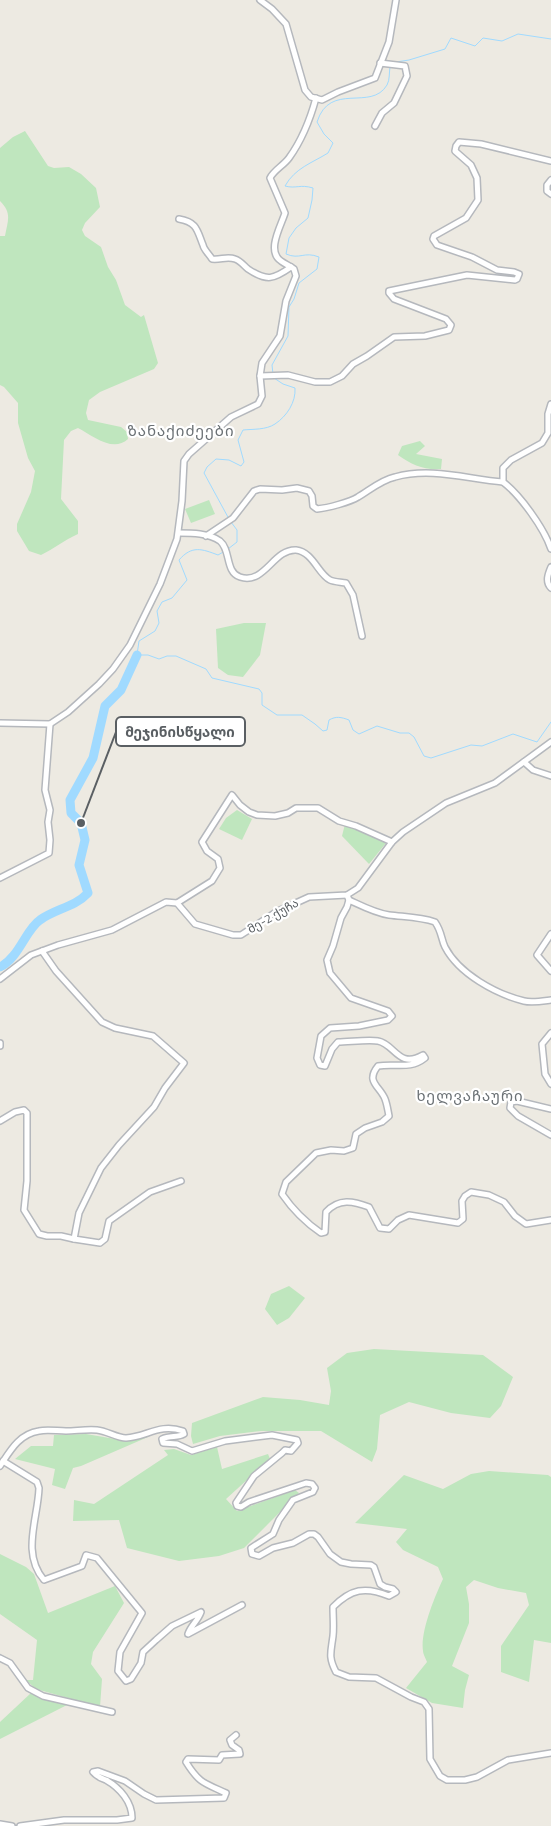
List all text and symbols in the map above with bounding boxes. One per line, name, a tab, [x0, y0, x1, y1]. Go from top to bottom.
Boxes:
district label: ზანაქიძეები	[127, 419, 235, 442]
callout: მეჯინისწყალი	[116, 717, 245, 746]
text: მეჯინისწყალი	[125, 721, 235, 742]
street label: მე-2 ქუჩა	[243, 893, 302, 938]
district label: ხელვაჩაური	[416, 1084, 524, 1107]

